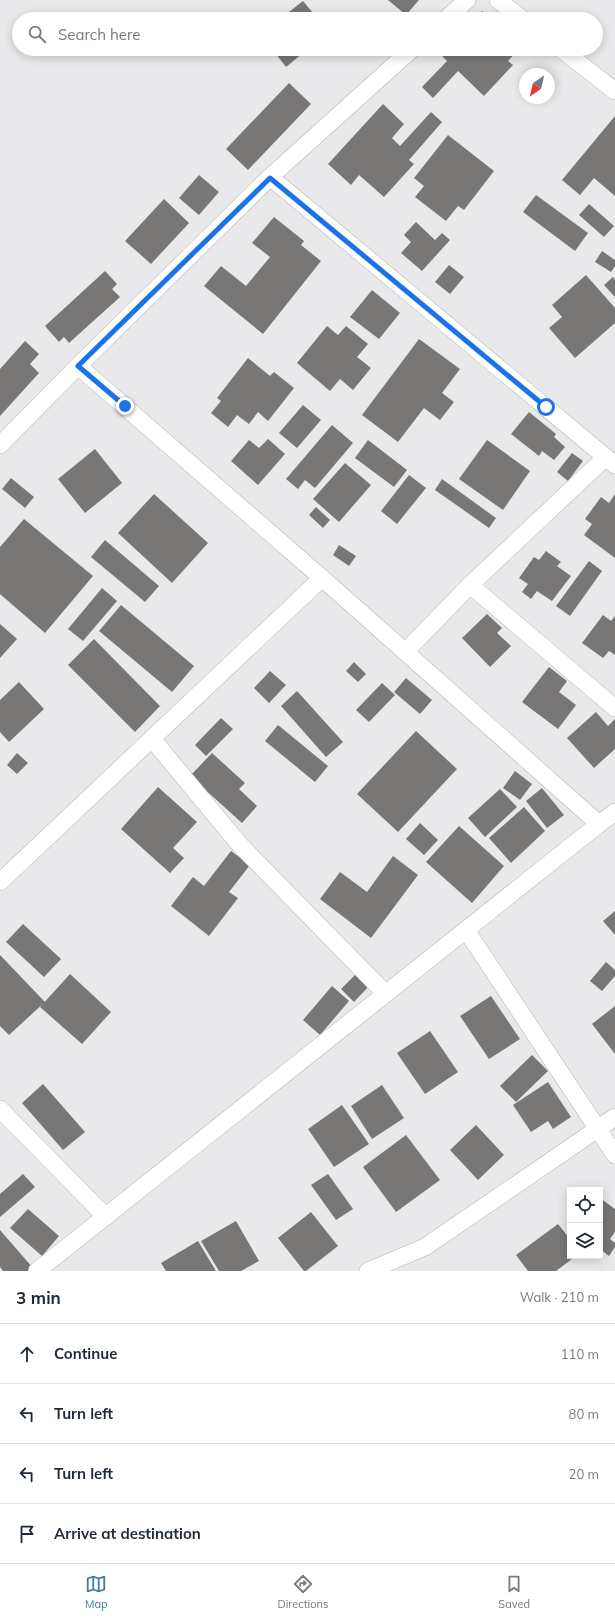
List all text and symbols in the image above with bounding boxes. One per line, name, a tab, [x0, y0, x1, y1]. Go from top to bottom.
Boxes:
search box	[12, 12, 603, 56]
icon: search	[26, 23, 48, 45]
text: Search here	[58, 25, 140, 44]
north arrow	[519, 68, 555, 104]
route end	[116, 397, 134, 415]
route start	[537, 398, 555, 416]
map controls	[567, 1187, 603, 1259]
button: locate	[567, 1187, 603, 1223]
button: layers	[567, 1223, 603, 1259]
text: 3 min	[16, 1287, 61, 1308]
text: Walk · 210 m	[520, 1289, 599, 1305]
icon: ahead	[16, 1343, 38, 1365]
text: Continue	[54, 1344, 117, 1363]
text: 110 m	[561, 1346, 599, 1362]
icon: left	[16, 1403, 38, 1425]
text: Turn left	[54, 1404, 113, 1423]
text: 80 m	[569, 1406, 599, 1422]
icon: left	[16, 1463, 38, 1485]
text: Turn left	[54, 1464, 113, 1483]
text: 20 m	[569, 1466, 599, 1482]
icon: arrive	[16, 1523, 38, 1545]
text: Arrive at destination	[54, 1524, 201, 1543]
tab: Map	[85, 1573, 108, 1611]
tab: Directions	[278, 1573, 328, 1611]
tab: Saved	[498, 1573, 530, 1611]

